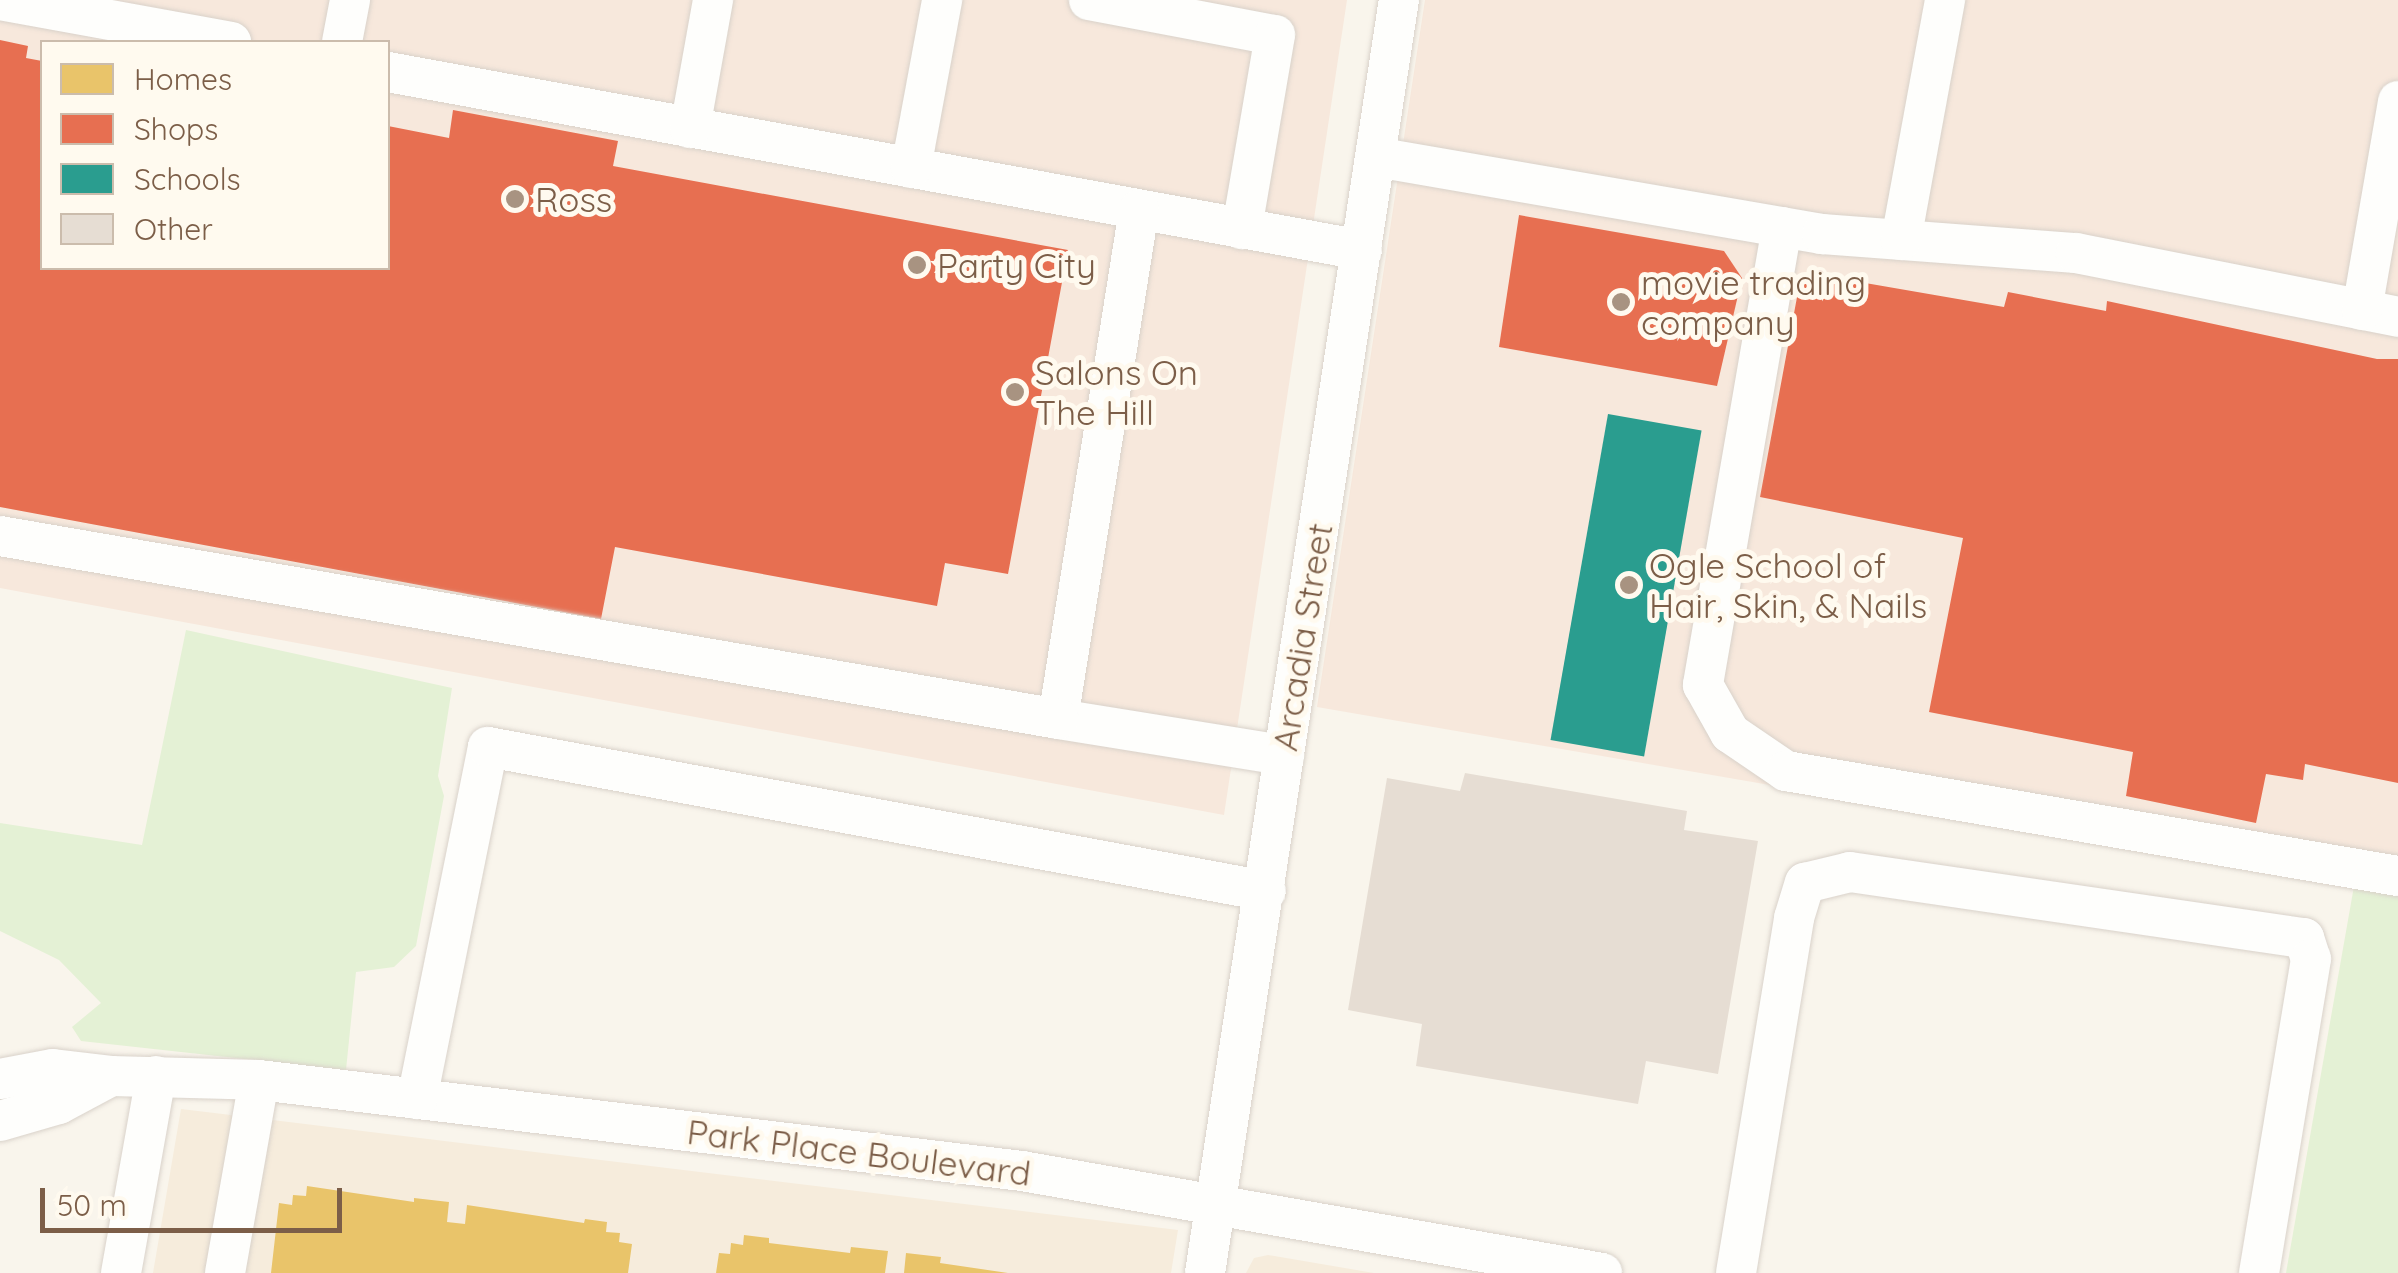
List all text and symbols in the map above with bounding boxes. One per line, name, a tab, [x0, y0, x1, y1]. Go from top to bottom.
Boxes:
legend	[40, 40, 390, 270]
text: Homes	[134, 60, 232, 98]
text: Shops	[134, 110, 218, 148]
text: Schools	[134, 160, 241, 198]
place label: Ross	[535, 178, 612, 220]
marker: Ross	[504, 188, 526, 210]
text: Other	[134, 210, 213, 248]
place label: Party City	[937, 244, 1096, 286]
marker: Party City	[906, 254, 928, 276]
place label: movie trading company	[1641, 261, 1866, 343]
marker: movie trading company	[1610, 291, 1632, 313]
place label: Salons On The Hill	[1035, 351, 1198, 433]
marker: Salons On The Hill	[1004, 381, 1026, 403]
street label: Arcadia Street	[1263, 520, 1341, 754]
place label: Ogle School of Hair, Skin, & Nails	[1649, 544, 1927, 626]
marker: Ogle School of Hair, Skin, & Nails	[1618, 574, 1640, 596]
street label: Park Place Boulevard	[685, 1110, 1033, 1194]
scale bar	[45, 1168, 348, 1230]
text: 50 m	[57, 1186, 127, 1224]

